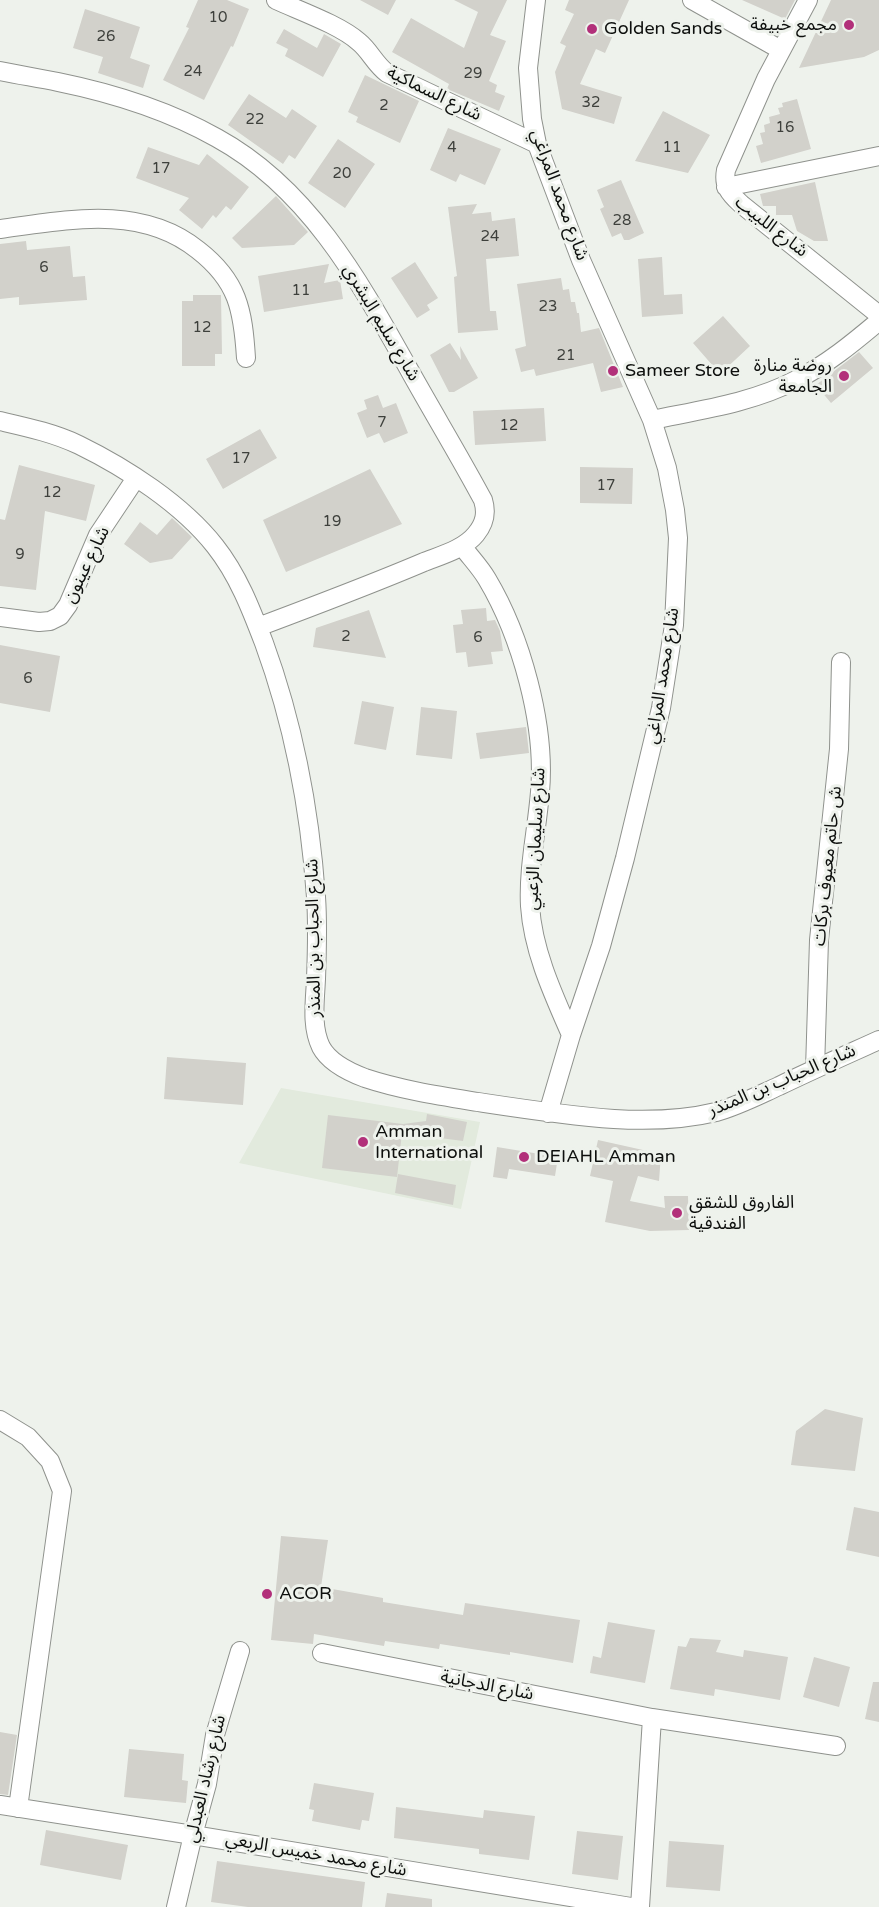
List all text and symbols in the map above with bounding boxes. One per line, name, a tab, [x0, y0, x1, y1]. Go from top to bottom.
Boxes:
house number: 10	[209, 9, 227, 27]
place label: مجمع خبيفة	[750, 14, 837, 36]
place label: Golden Sands	[604, 18, 722, 40]
marker: مجمع خبيفة	[842, 18, 856, 32]
marker: Golden Sands	[585, 22, 599, 36]
house number: 26	[97, 28, 115, 46]
street label: شارع السماكية	[383, 62, 485, 126]
house number: 24	[184, 63, 202, 81]
house number: 29	[464, 65, 482, 83]
house number: 32	[582, 94, 600, 112]
house number: 2	[379, 97, 389, 115]
house number: 22	[246, 111, 264, 129]
house number: 16	[776, 119, 794, 137]
street label: شارع محمد المراغي	[525, 126, 593, 264]
house number: 4	[447, 139, 457, 157]
house number: 11	[663, 139, 681, 157]
house number: 17	[152, 160, 170, 178]
house number: 20	[333, 165, 351, 183]
street label: شارع اللبيب	[730, 192, 812, 262]
house number: 28	[613, 212, 631, 230]
house number: 24	[481, 228, 499, 246]
house number: 6	[39, 259, 49, 277]
street label: شارع سليم البشري	[338, 261, 424, 385]
house number: 11	[292, 282, 310, 300]
house number: 23	[539, 298, 557, 316]
house number: 12	[193, 319, 211, 337]
house number: 21	[557, 347, 575, 365]
place label: روضة منارة الجامعة	[754, 355, 832, 398]
place label: Sameer Store	[625, 360, 740, 382]
marker: Sameer Store	[606, 364, 620, 378]
marker: روضة منارة الجامعة	[837, 369, 851, 383]
house number: 7	[377, 414, 387, 432]
house number: 12	[500, 417, 518, 435]
house number: 17	[232, 450, 250, 468]
house number: 17	[597, 477, 615, 495]
house number: 12	[43, 484, 61, 502]
house number: 19	[323, 513, 341, 531]
street label: شارع عينون	[59, 523, 115, 607]
house number: 9	[15, 546, 25, 564]
street label: شارع محمد المراغي	[642, 606, 684, 746]
house number: 2	[341, 628, 351, 646]
house number: 6	[473, 629, 483, 647]
house number: 6	[23, 670, 33, 688]
street label: شارع سليمان الزعبي	[521, 767, 551, 911]
street label: ش حاتم معيوف بركات	[809, 785, 847, 947]
street label: شارع الحباب بن المنذر	[302, 859, 326, 1017]
street label: شارع الحباب بن المنذر	[705, 1040, 859, 1122]
place label: Amman International	[375, 1121, 483, 1164]
marker: Amman International	[356, 1135, 370, 1149]
place label: DEIAHL Amman	[536, 1146, 676, 1168]
marker: DEIAHL Amman	[517, 1150, 531, 1164]
place label: الفاروق للشقق الفندقية	[689, 1192, 794, 1234]
marker: الفاروق للشقق الفندقية	[670, 1206, 684, 1220]
place label: ACOR	[279, 1583, 332, 1605]
marker: ACOR	[260, 1587, 274, 1601]
street label: شارع الدجانية	[439, 1666, 535, 1706]
street label: شارع رشاد العبدلي	[181, 1713, 231, 1845]
street label: شارع محمد خميس الربعي	[224, 1828, 408, 1882]

